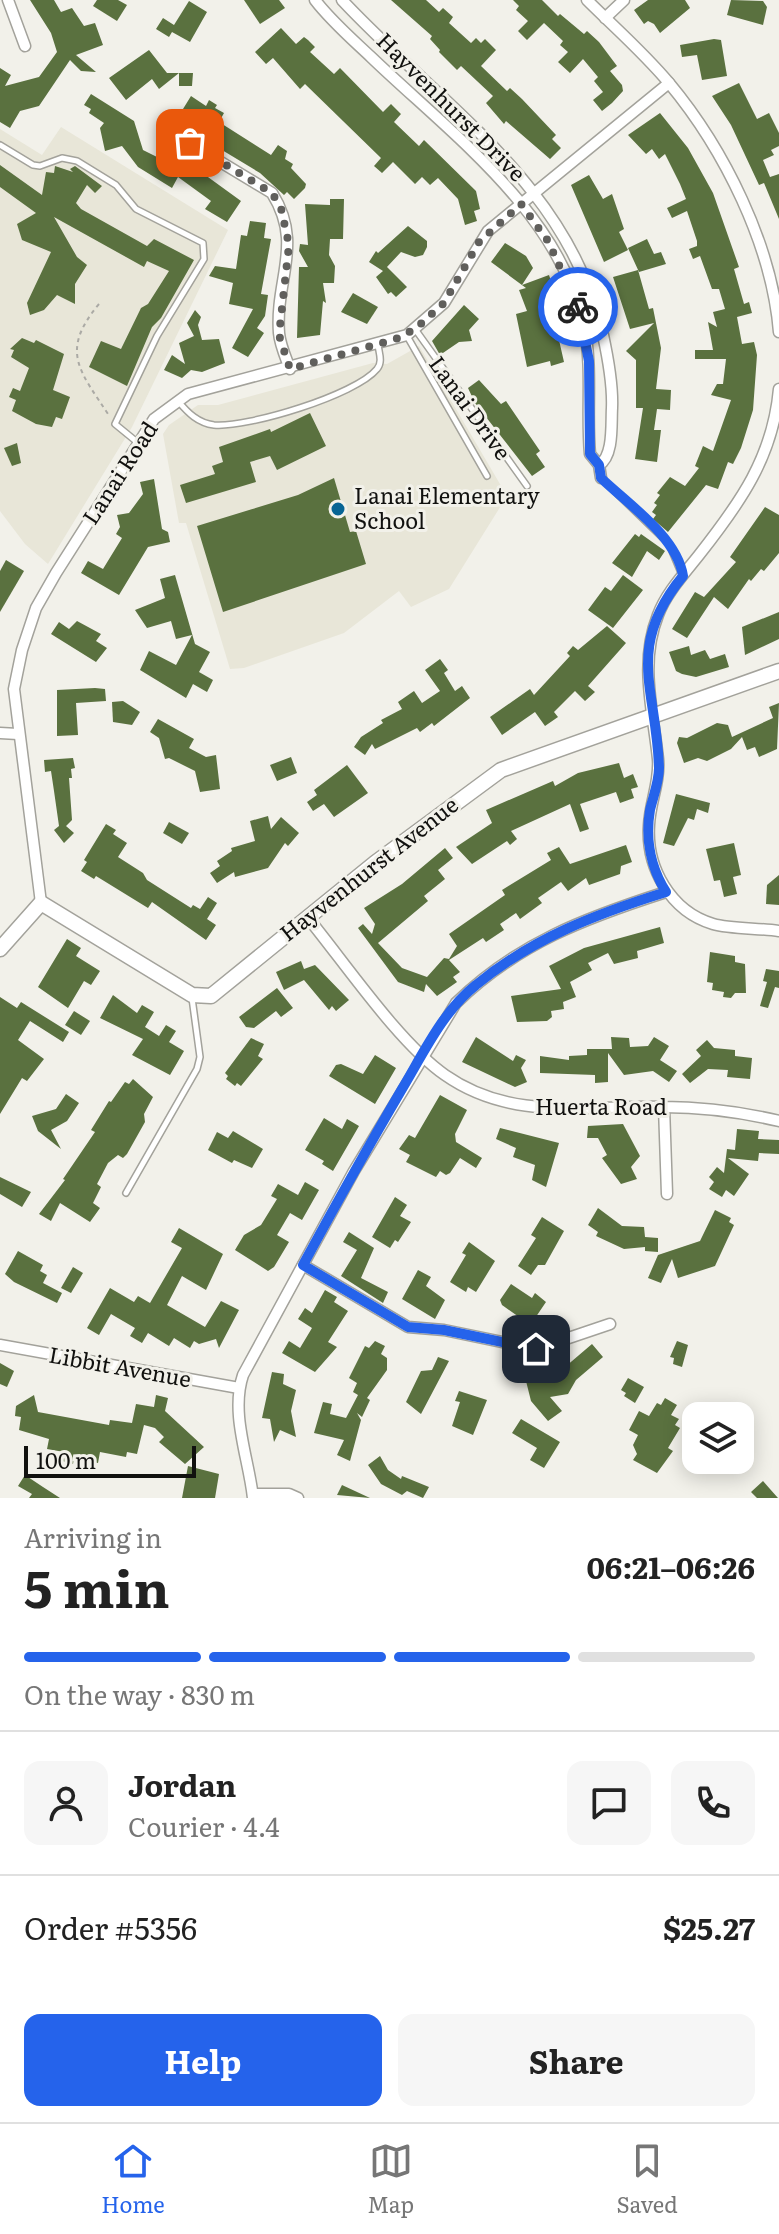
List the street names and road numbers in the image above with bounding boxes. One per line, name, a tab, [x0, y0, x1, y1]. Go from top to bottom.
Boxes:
street label: Hayvenhurst Drive	[370, 24, 534, 188]
street label: Lanai Drive	[422, 348, 520, 466]
street label: Lanai Road	[73, 414, 164, 530]
street label: Hayvenhurst Avenue	[272, 788, 464, 948]
street label: Huerta Road	[535, 1089, 667, 1122]
street label: Libbit Avenue	[46, 1337, 194, 1394]

